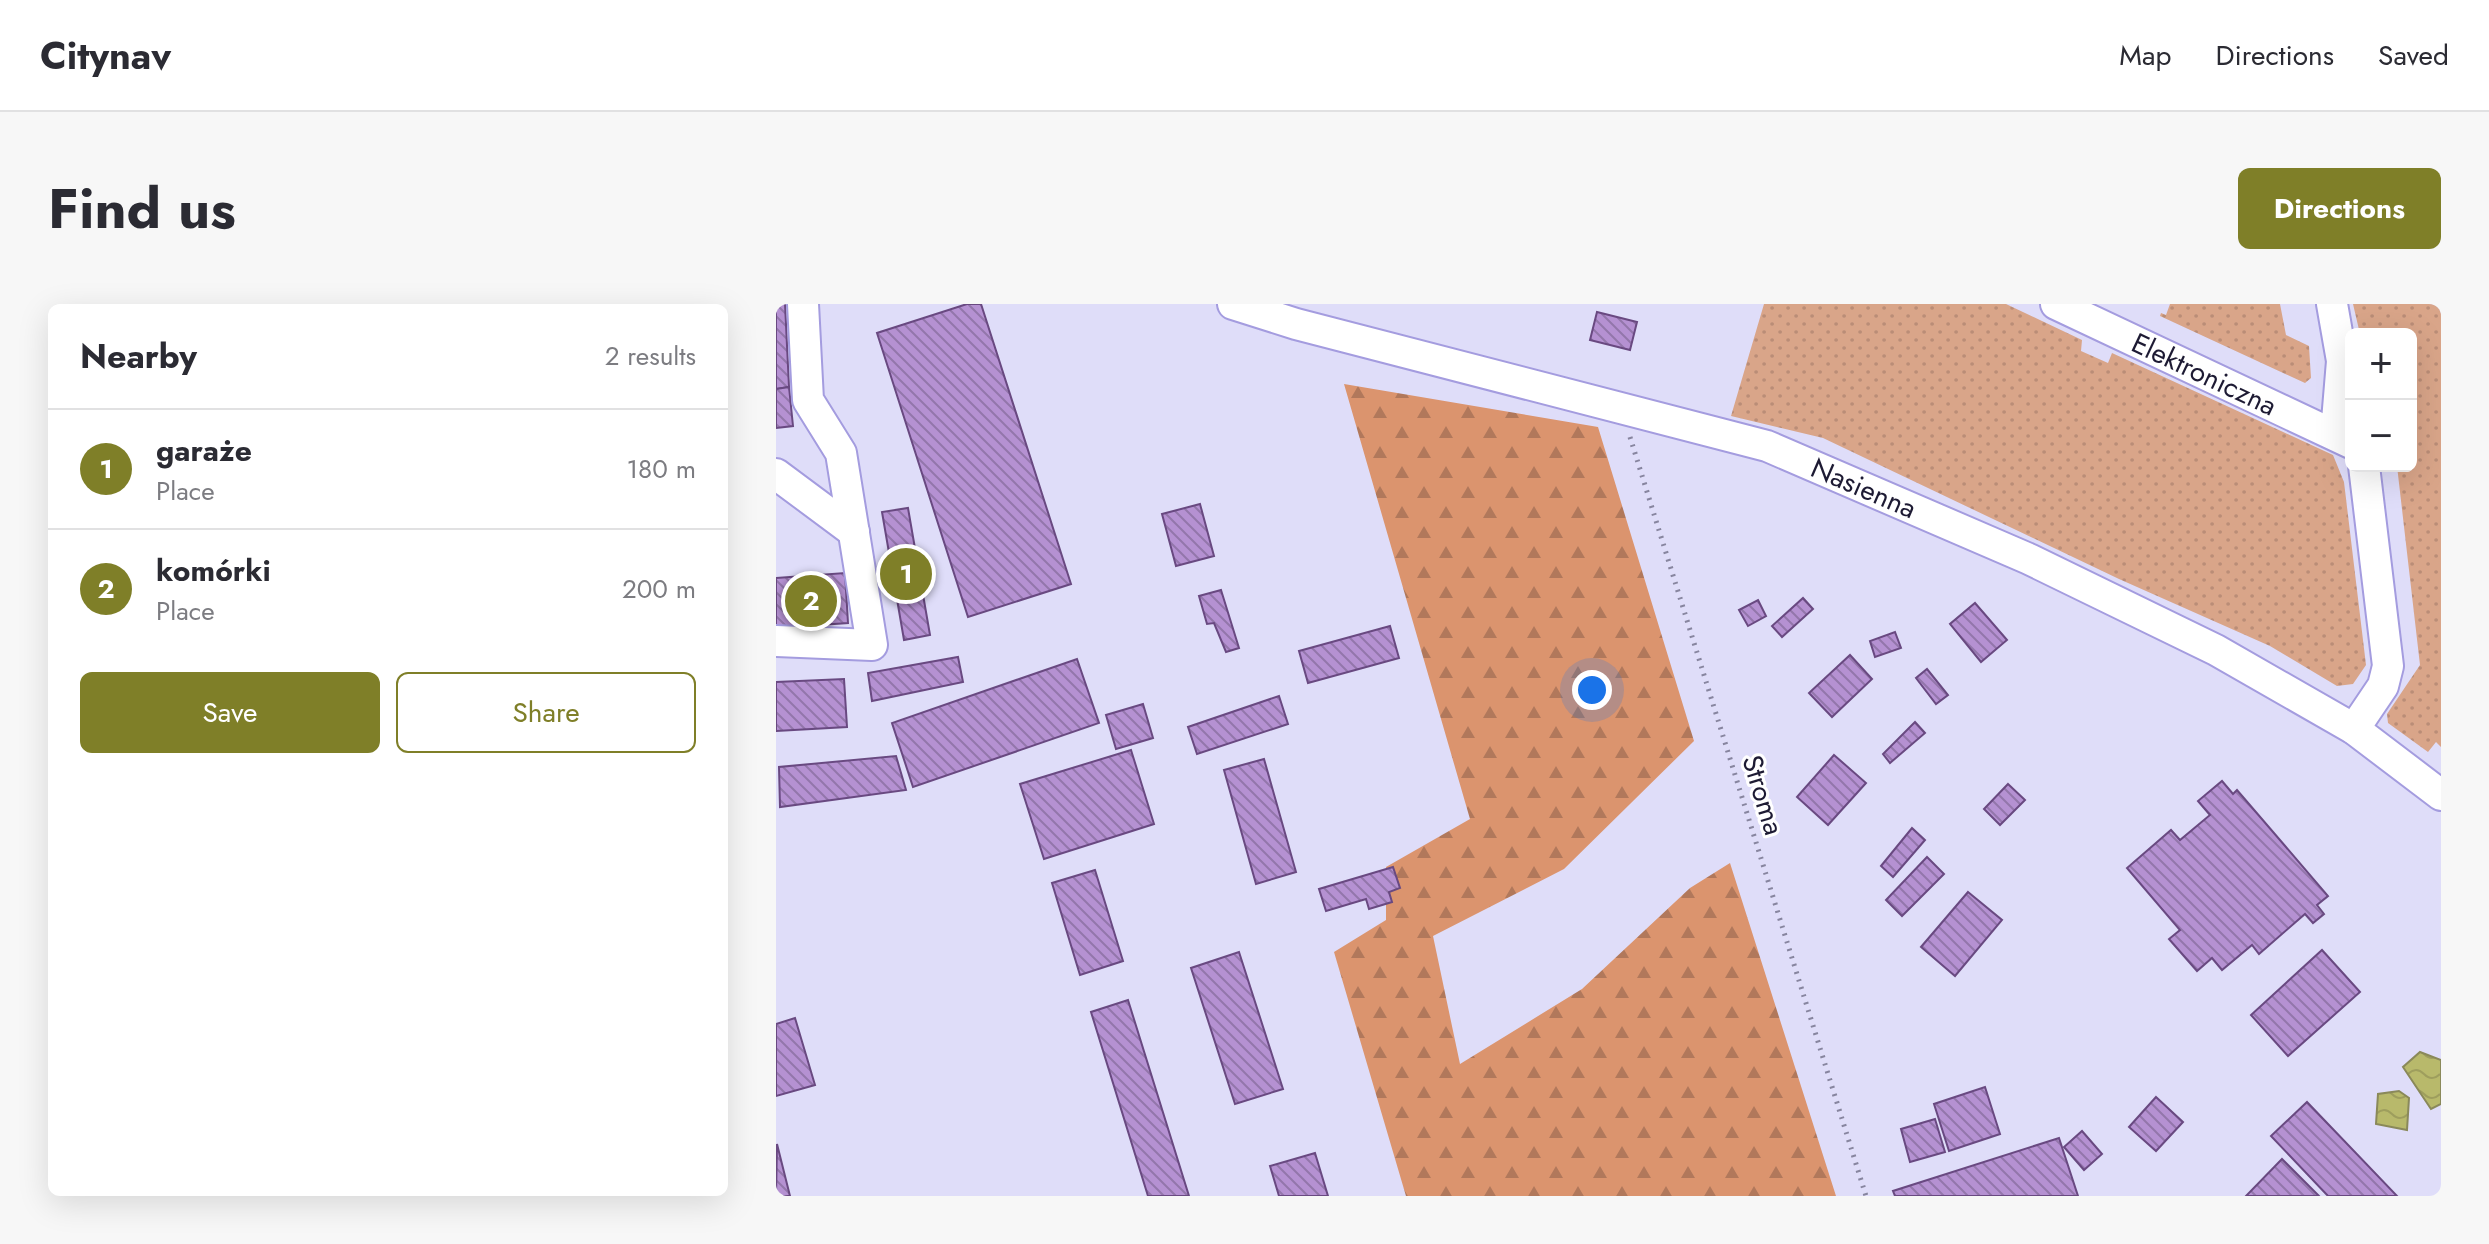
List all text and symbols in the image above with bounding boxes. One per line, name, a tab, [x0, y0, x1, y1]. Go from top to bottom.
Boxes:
text: Citynav	[40, 28, 171, 83]
text: Map	[2119, 35, 2171, 76]
text: Directions	[2215, 35, 2334, 76]
text: Saved	[2378, 35, 2449, 76]
text: Find us	[48, 168, 236, 249]
button: Directions	[2238, 168, 2441, 249]
street label: Elektroniczna	[2125, 322, 2284, 426]
map controls	[2345, 328, 2417, 472]
button: +	[2345, 328, 2417, 400]
text: Nearby	[80, 332, 197, 381]
text: 2 results	[605, 337, 696, 375]
button: −	[2345, 400, 2417, 472]
text: garaże	[156, 429, 252, 472]
street label: Nasienna	[1805, 447, 1923, 529]
text: 1	[99, 450, 113, 488]
text: 180 m	[626, 450, 696, 488]
text: Place	[156, 472, 215, 510]
pin: 1	[880, 544, 932, 604]
text: komórki	[156, 549, 271, 592]
text: 2	[97, 570, 115, 608]
text: 200 m	[622, 570, 696, 608]
pin: 2	[785, 571, 837, 631]
text: Place	[156, 592, 215, 630]
your location	[1572, 670, 1612, 710]
button: Save	[80, 672, 380, 753]
button: Share	[396, 672, 696, 753]
street label: Stroma	[1731, 750, 1795, 840]

